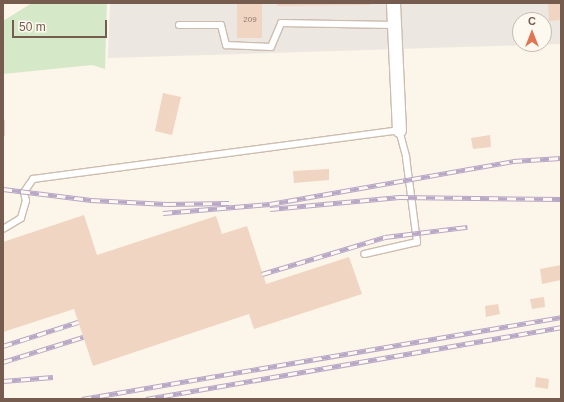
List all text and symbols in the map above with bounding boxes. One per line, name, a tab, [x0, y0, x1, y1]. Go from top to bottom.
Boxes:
scale bar	[14, 12, 109, 38]
north arrow	[512, 12, 552, 52]
house number: 209	[243, 15, 257, 25]
text: С	[528, 15, 536, 27]
text: 50 m	[19, 20, 46, 34]

